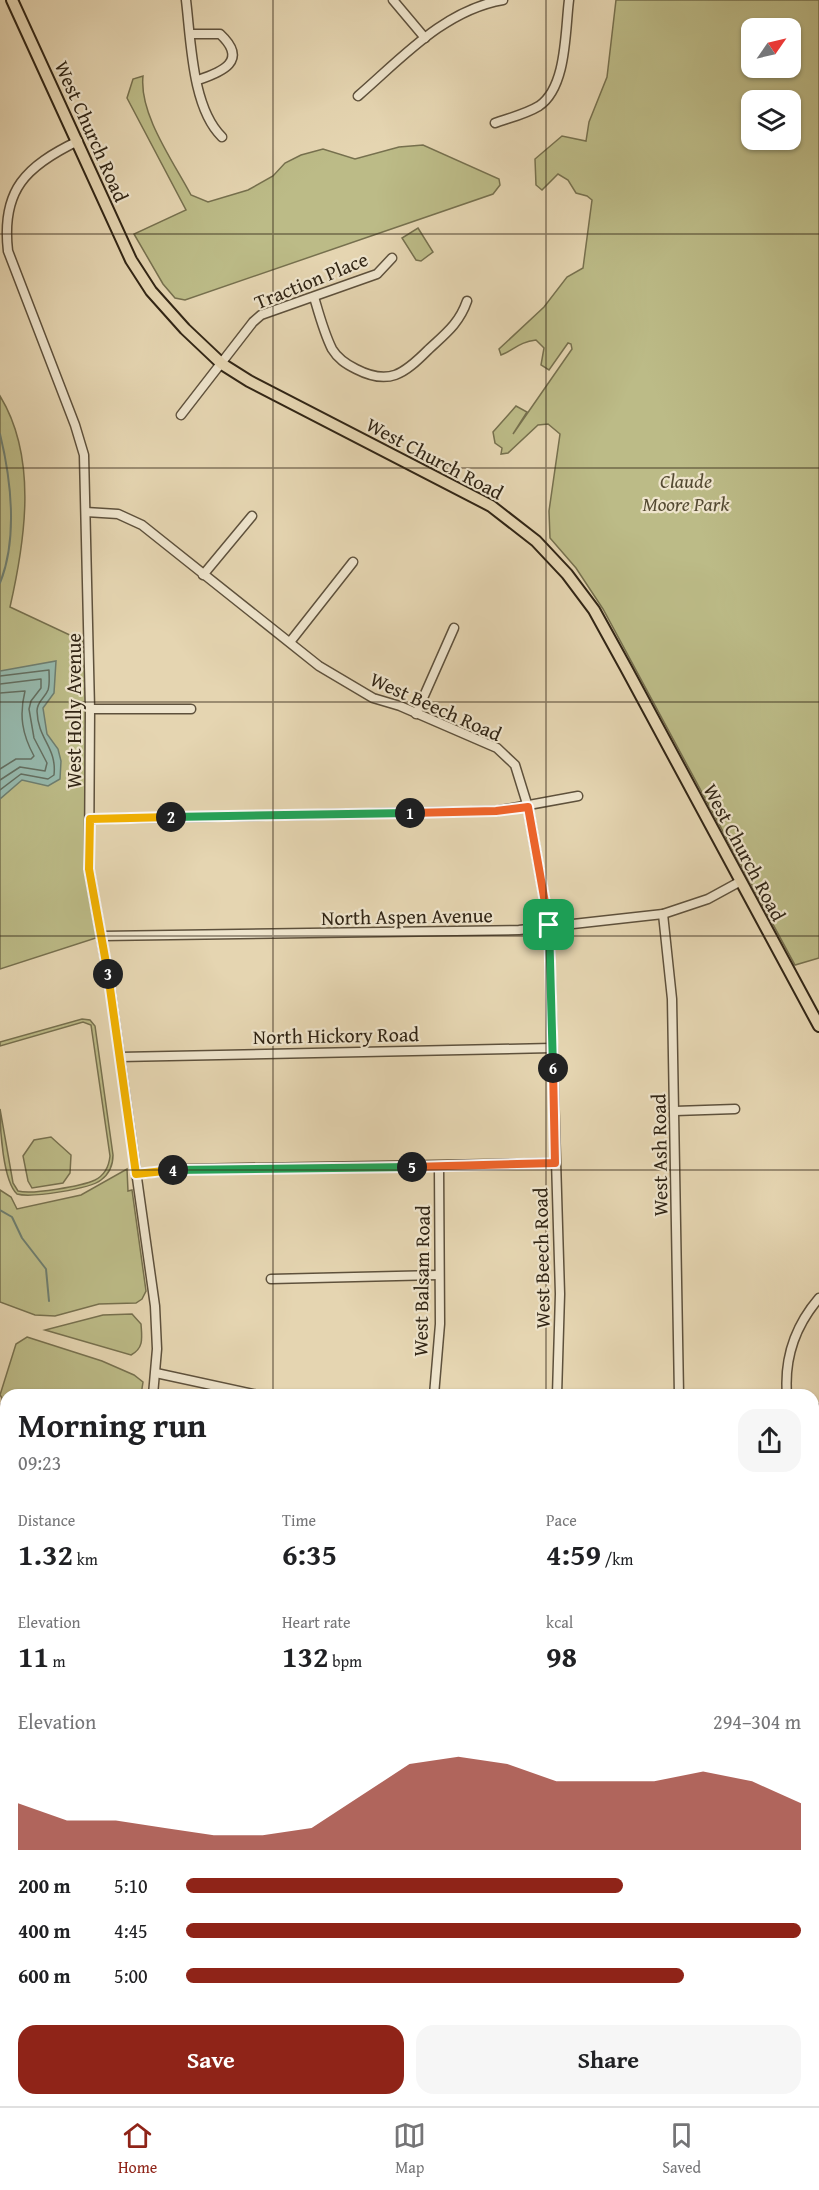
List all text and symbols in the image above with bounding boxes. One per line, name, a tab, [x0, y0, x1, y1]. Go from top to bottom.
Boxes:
north arrow	[741, 18, 801, 78]
map controls	[741, 18, 801, 150]
street label: West Church Road	[48, 56, 136, 207]
button: layers	[741, 90, 801, 150]
street label: Traction Place	[250, 244, 372, 316]
street label: West Church Road	[361, 410, 509, 507]
park label: Claude Moore Park	[643, 466, 730, 518]
street label: West Holly Avenue	[59, 633, 88, 789]
street label: West Beech Road	[366, 664, 507, 748]
street label: West Church Road	[697, 778, 794, 926]
pin: 1	[395, 798, 425, 828]
text: 1	[406, 801, 414, 825]
pin: 2	[156, 802, 186, 832]
text: 2	[167, 805, 175, 829]
pin	[523, 899, 574, 950]
street label: North Aspen Avenue	[321, 900, 493, 932]
icon: arrive	[532, 908, 565, 941]
pin: 3	[93, 959, 123, 989]
text: 3	[104, 962, 112, 986]
street label: North Hickory Road	[253, 1019, 420, 1051]
pin: 6	[538, 1053, 568, 1083]
text: 6	[549, 1056, 557, 1080]
street label: West Ash Road	[643, 1093, 675, 1217]
pin: 5	[397, 1152, 427, 1182]
pin: 4	[158, 1155, 188, 1185]
text: 5	[408, 1155, 416, 1179]
text: 4	[169, 1158, 177, 1182]
street label: West Beech Road	[525, 1187, 557, 1329]
street label: West Balsam Road	[405, 1205, 437, 1357]
text: Morning run	[18, 1401, 207, 1449]
button: share	[738, 1409, 801, 1472]
text: 09:23	[18, 1448, 61, 1477]
text: Distance	[18, 1508, 75, 1532]
text: Time	[282, 1508, 316, 1532]
text: Pace	[546, 1508, 577, 1532]
text: 1.32	[18, 1532, 73, 1576]
text: 6:35	[282, 1532, 337, 1576]
text: 4:59	[546, 1532, 601, 1576]
text: km	[73, 1547, 98, 1571]
text: /km	[601, 1547, 633, 1571]
text: Elevation	[18, 1610, 81, 1634]
text: Heart rate	[282, 1610, 351, 1634]
text: kcal	[546, 1610, 573, 1634]
text: 11	[18, 1634, 49, 1678]
text: 132	[282, 1634, 329, 1678]
text: 98	[546, 1634, 577, 1678]
text: m	[49, 1649, 66, 1673]
text: bpm	[329, 1649, 362, 1673]
text: Elevation	[18, 1707, 96, 1736]
text: 294–304 m	[713, 1707, 801, 1736]
text: 200 m	[18, 1871, 71, 1900]
text: 5:10	[114, 1871, 148, 1900]
text: 400 m	[18, 1916, 71, 1945]
text: 4:45	[114, 1916, 148, 1945]
text: 600 m	[18, 1961, 71, 1990]
text: 5:00	[114, 1961, 148, 1990]
button: Save	[18, 2025, 404, 2094]
button: Share	[416, 2025, 801, 2094]
tab: Home	[118, 2119, 157, 2179]
tab: Map	[393, 2119, 426, 2179]
tab: Saved	[662, 2119, 701, 2179]

